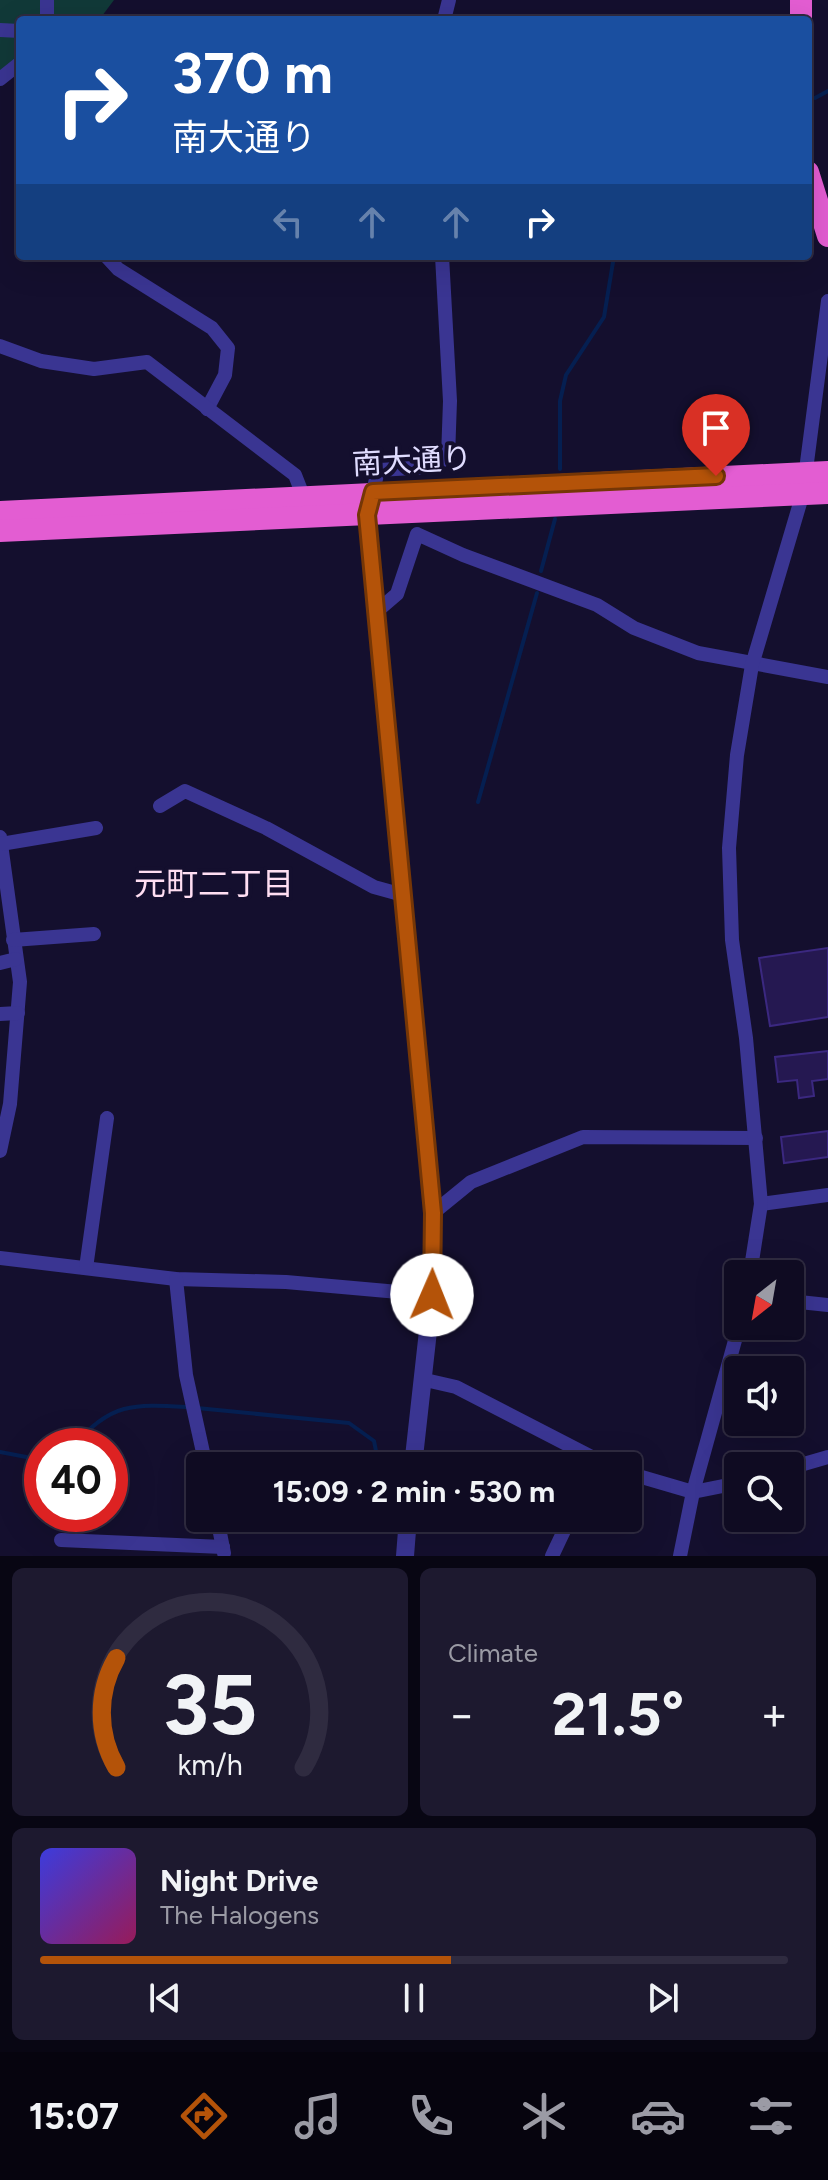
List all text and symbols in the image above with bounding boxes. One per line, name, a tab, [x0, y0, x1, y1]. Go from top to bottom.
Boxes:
text: 370 m	[172, 40, 333, 107]
icon: right	[40, 48, 144, 152]
text: 南大通り	[172, 116, 316, 159]
icon: left	[266, 200, 310, 244]
icon: ahead	[350, 200, 394, 244]
icon: ahead	[434, 200, 478, 244]
icon: right	[518, 200, 562, 244]
pin	[682, 394, 750, 476]
icon: arrive	[694, 406, 738, 450]
street label: 南大通り	[351, 439, 473, 482]
district label: 元町二丁目	[134, 865, 294, 903]
position arrow	[390, 1253, 474, 1337]
north arrow	[724, 1260, 804, 1340]
map controls	[724, 1260, 804, 1532]
button: sound	[724, 1356, 804, 1436]
speed limit sign: 40	[24, 1428, 128, 1532]
button: search	[724, 1452, 804, 1532]
text: 15:09 · 2 min · 530 m	[273, 1473, 555, 1510]
text: Climate	[448, 1637, 538, 1669]
text: 35	[163, 1655, 257, 1755]
text: 21.5°	[552, 1678, 684, 1750]
text: −	[448, 1688, 475, 1741]
text: +	[761, 1688, 788, 1741]
text: km/h	[177, 1748, 243, 1782]
text: Night Drive	[160, 1862, 318, 1899]
text: The Halogens	[160, 1899, 319, 1931]
icon: previous	[143, 1976, 187, 2020]
icon: pause	[392, 1976, 436, 2020]
icon: next	[641, 1976, 685, 2020]
icon: directions	[176, 2088, 232, 2144]
icon: music	[290, 2088, 346, 2144]
icon: phone	[403, 2088, 459, 2144]
icon: climate	[516, 2088, 572, 2144]
icon: car	[630, 2088, 686, 2144]
icon: filters	[743, 2088, 799, 2144]
text: 15:07	[29, 2095, 119, 2138]

